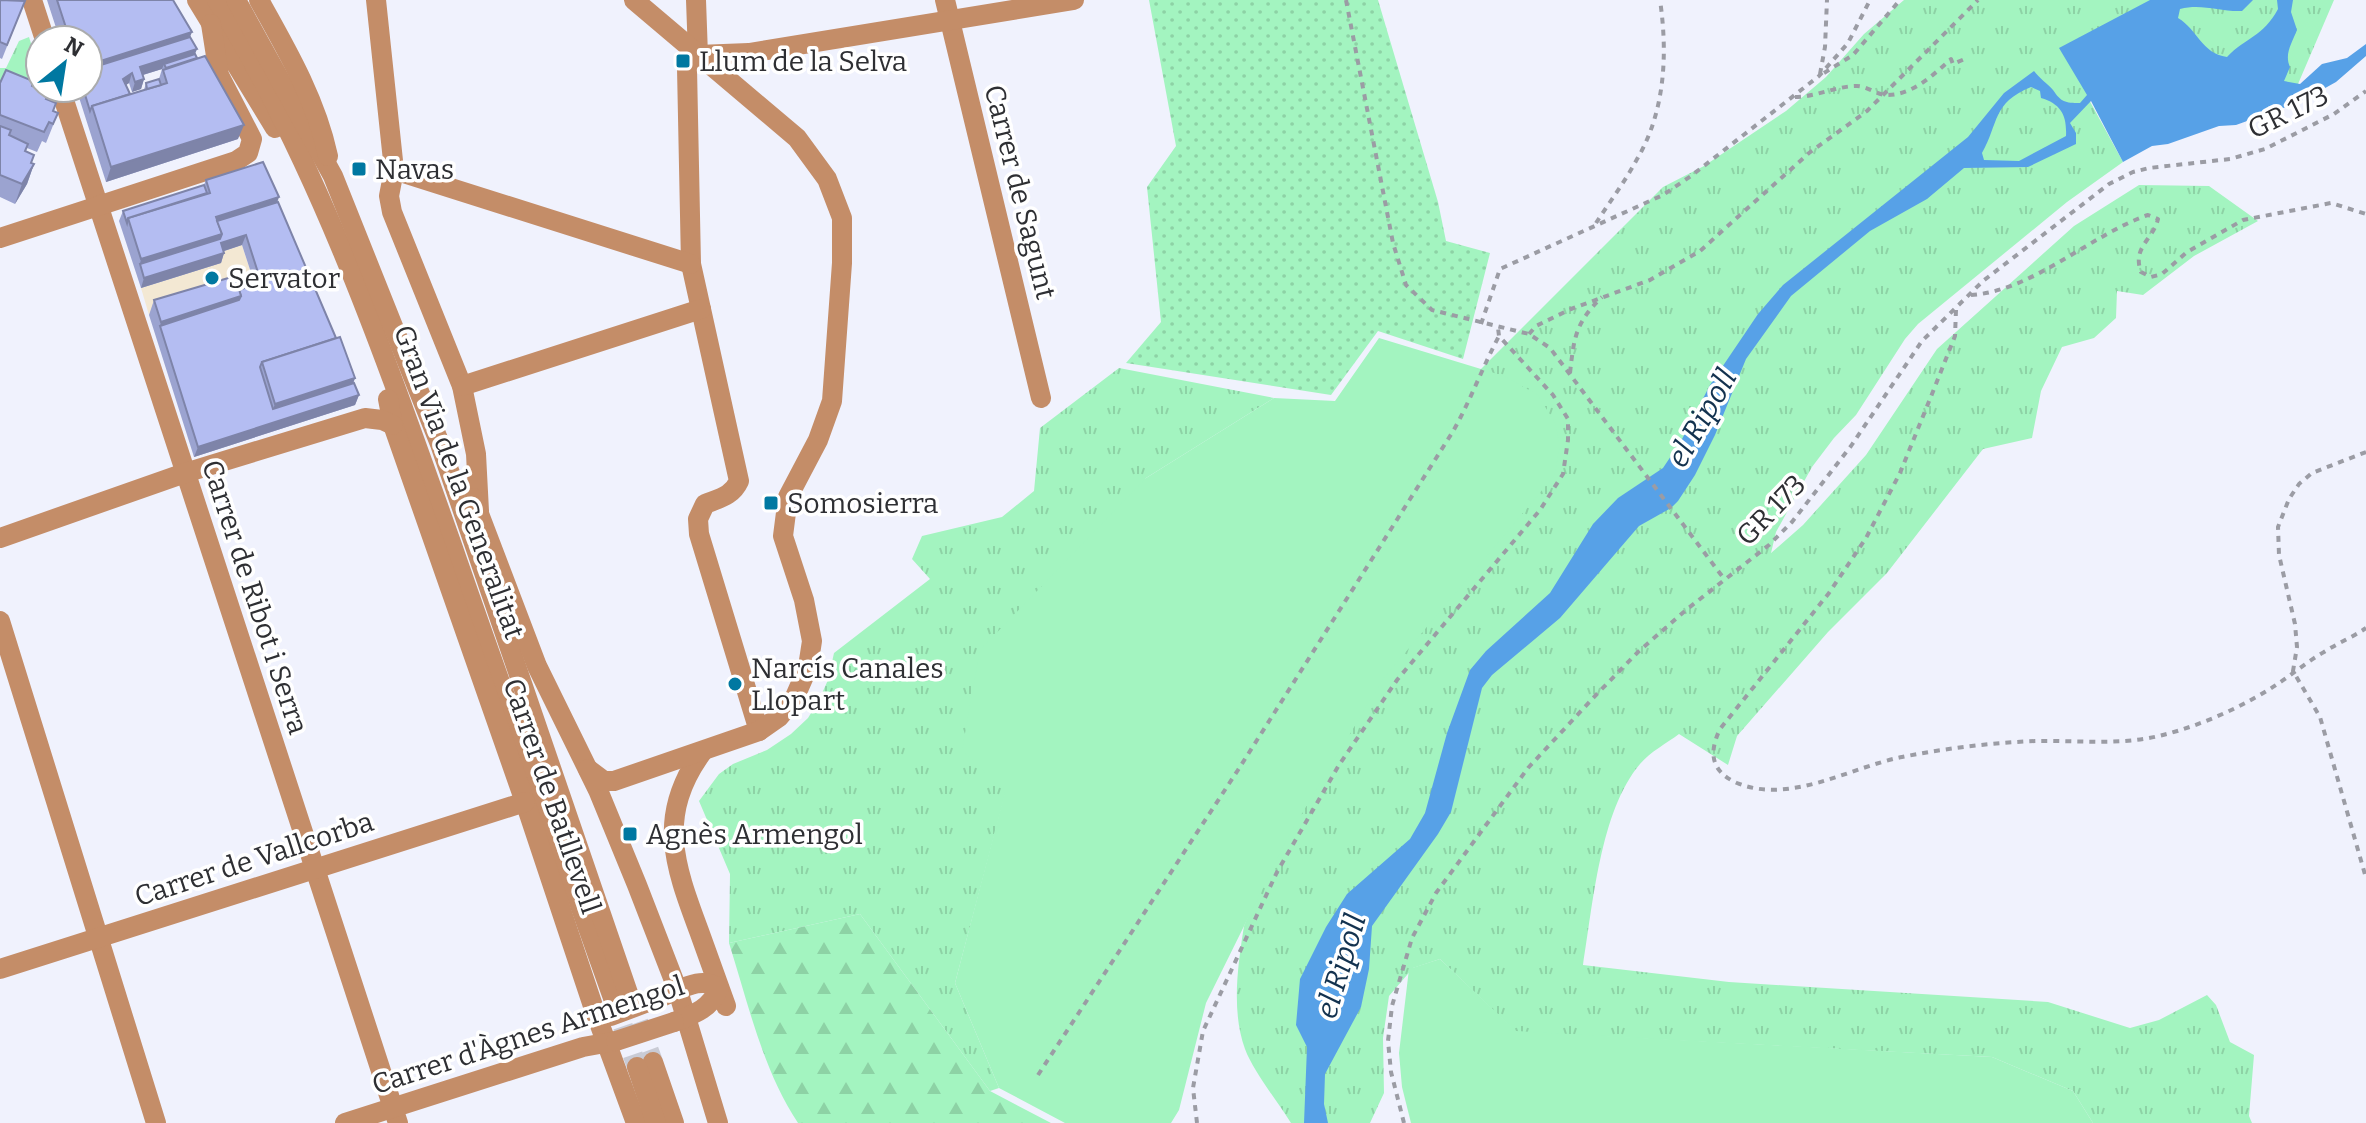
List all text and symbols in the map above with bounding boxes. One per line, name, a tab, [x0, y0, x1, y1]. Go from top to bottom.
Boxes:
north arrow	[24, 24, 104, 104]
text: N	[60, 31, 88, 63]
place label: Llum de la Selva	[699, 45, 907, 78]
marker: Llum de la Selva	[674, 52, 692, 70]
street label: GR 173	[2242, 78, 2334, 146]
street label: Carrer de Sagunt	[977, 81, 1063, 303]
place label: Navas	[375, 153, 454, 186]
marker: Navas	[350, 160, 368, 178]
place label: Servator	[228, 262, 340, 295]
marker: Servator	[203, 269, 221, 287]
street label: Gran Via de la Generalitat	[387, 321, 531, 643]
water label: el Ripoll	[1660, 363, 1744, 473]
street label: Carrer de Ribot i Serra	[195, 456, 315, 738]
street label: GR 173	[1730, 468, 1812, 552]
place label: Somosierra	[787, 487, 938, 520]
marker: Somosierra	[762, 494, 780, 512]
place label: Narcís Canales Llopart	[751, 652, 944, 717]
street label: Carrer de Batllevell	[496, 674, 608, 918]
marker: Narcís Canales Llopart	[726, 675, 744, 693]
street label: Carrer de Vallcorba	[130, 805, 378, 913]
place label: Agnès Armengol	[646, 818, 863, 851]
marker: Agnès Armengol	[621, 825, 639, 843]
water label: el Ripoll	[1308, 909, 1374, 1023]
street label: Carrer d'Àgnes Armengol	[367, 968, 688, 1101]

